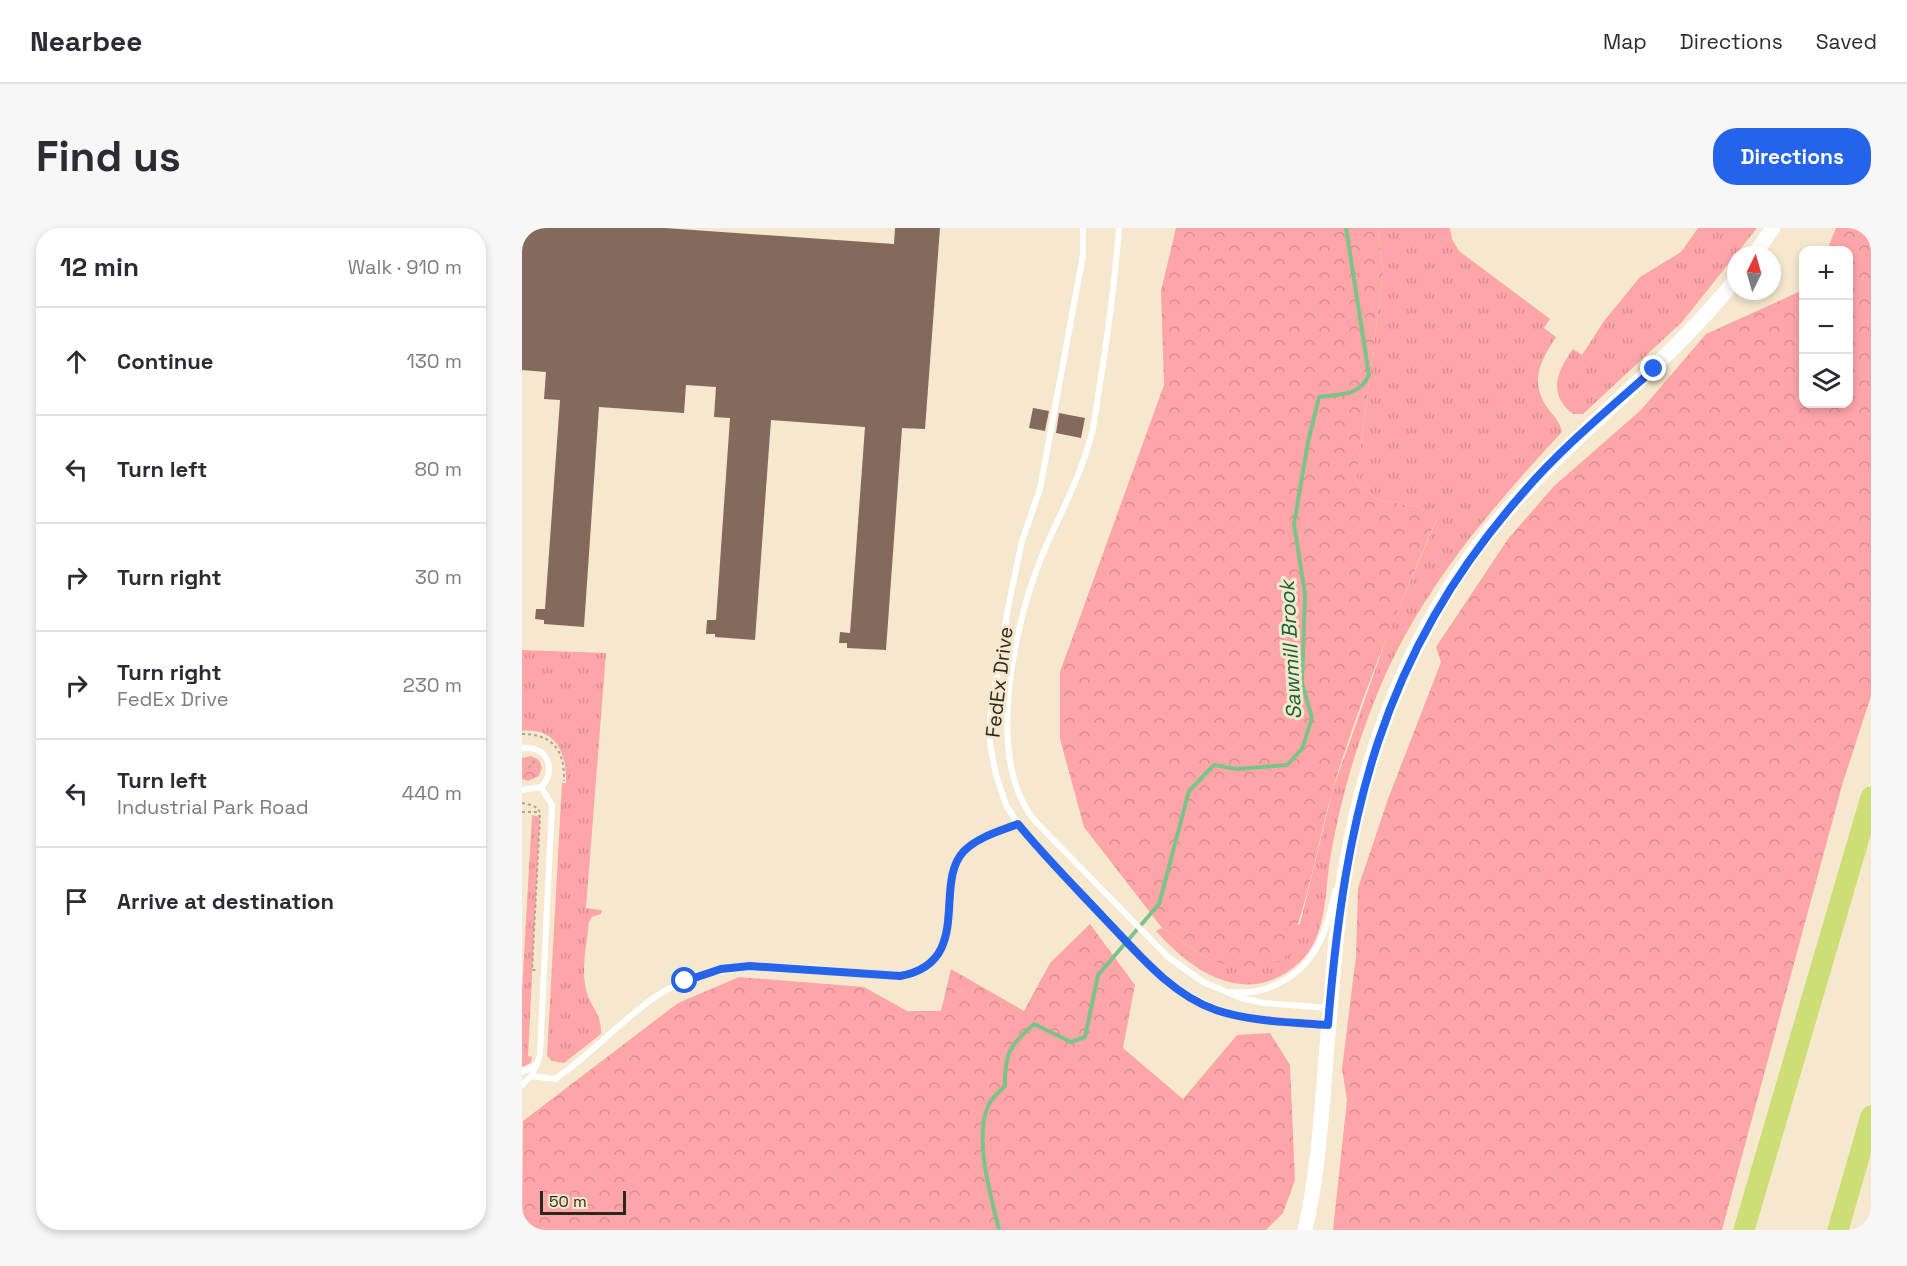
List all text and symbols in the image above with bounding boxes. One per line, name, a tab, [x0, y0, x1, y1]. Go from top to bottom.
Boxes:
text: Nearbee	[30, 23, 142, 59]
text: Map	[1603, 28, 1647, 55]
text: Directions	[1680, 28, 1783, 55]
text: Saved	[1816, 28, 1877, 55]
button: Directions	[1713, 128, 1871, 185]
text: Find us	[36, 130, 181, 183]
north arrow	[1727, 246, 1781, 300]
map controls	[1799, 246, 1853, 408]
button: +	[1799, 246, 1853, 300]
text: 12 min	[60, 250, 139, 284]
text: Walk · 910 m	[348, 254, 462, 280]
button: −	[1799, 300, 1853, 354]
icon: ahead	[60, 345, 93, 378]
text: Continue	[117, 347, 213, 375]
text: 130 m	[406, 348, 462, 374]
button: layers	[1799, 354, 1853, 408]
route end	[1640, 355, 1666, 381]
icon: left	[60, 453, 93, 486]
text: Turn left	[117, 455, 207, 483]
text: 80 m	[414, 456, 462, 482]
icon: right	[60, 561, 93, 594]
text: Turn right	[117, 563, 222, 591]
text: 30 m	[415, 564, 462, 590]
water label: Sawmill Brook	[1273, 577, 1307, 720]
street label: FedEx Drive	[979, 625, 1019, 739]
text: Turn right	[117, 658, 222, 686]
icon: right	[60, 669, 93, 702]
text: 230 m	[403, 672, 462, 698]
text: FedEx Drive	[117, 686, 229, 712]
text: Turn left	[117, 766, 207, 794]
icon: left	[60, 777, 93, 810]
text: 440 m	[402, 780, 462, 806]
text: Industrial Park Road	[117, 794, 309, 820]
icon: arrive	[60, 885, 93, 918]
text: Arrive at destination	[117, 887, 334, 915]
route start	[671, 967, 697, 993]
scale bar	[540, 1188, 626, 1216]
text: 50 m	[549, 1191, 587, 1212]

